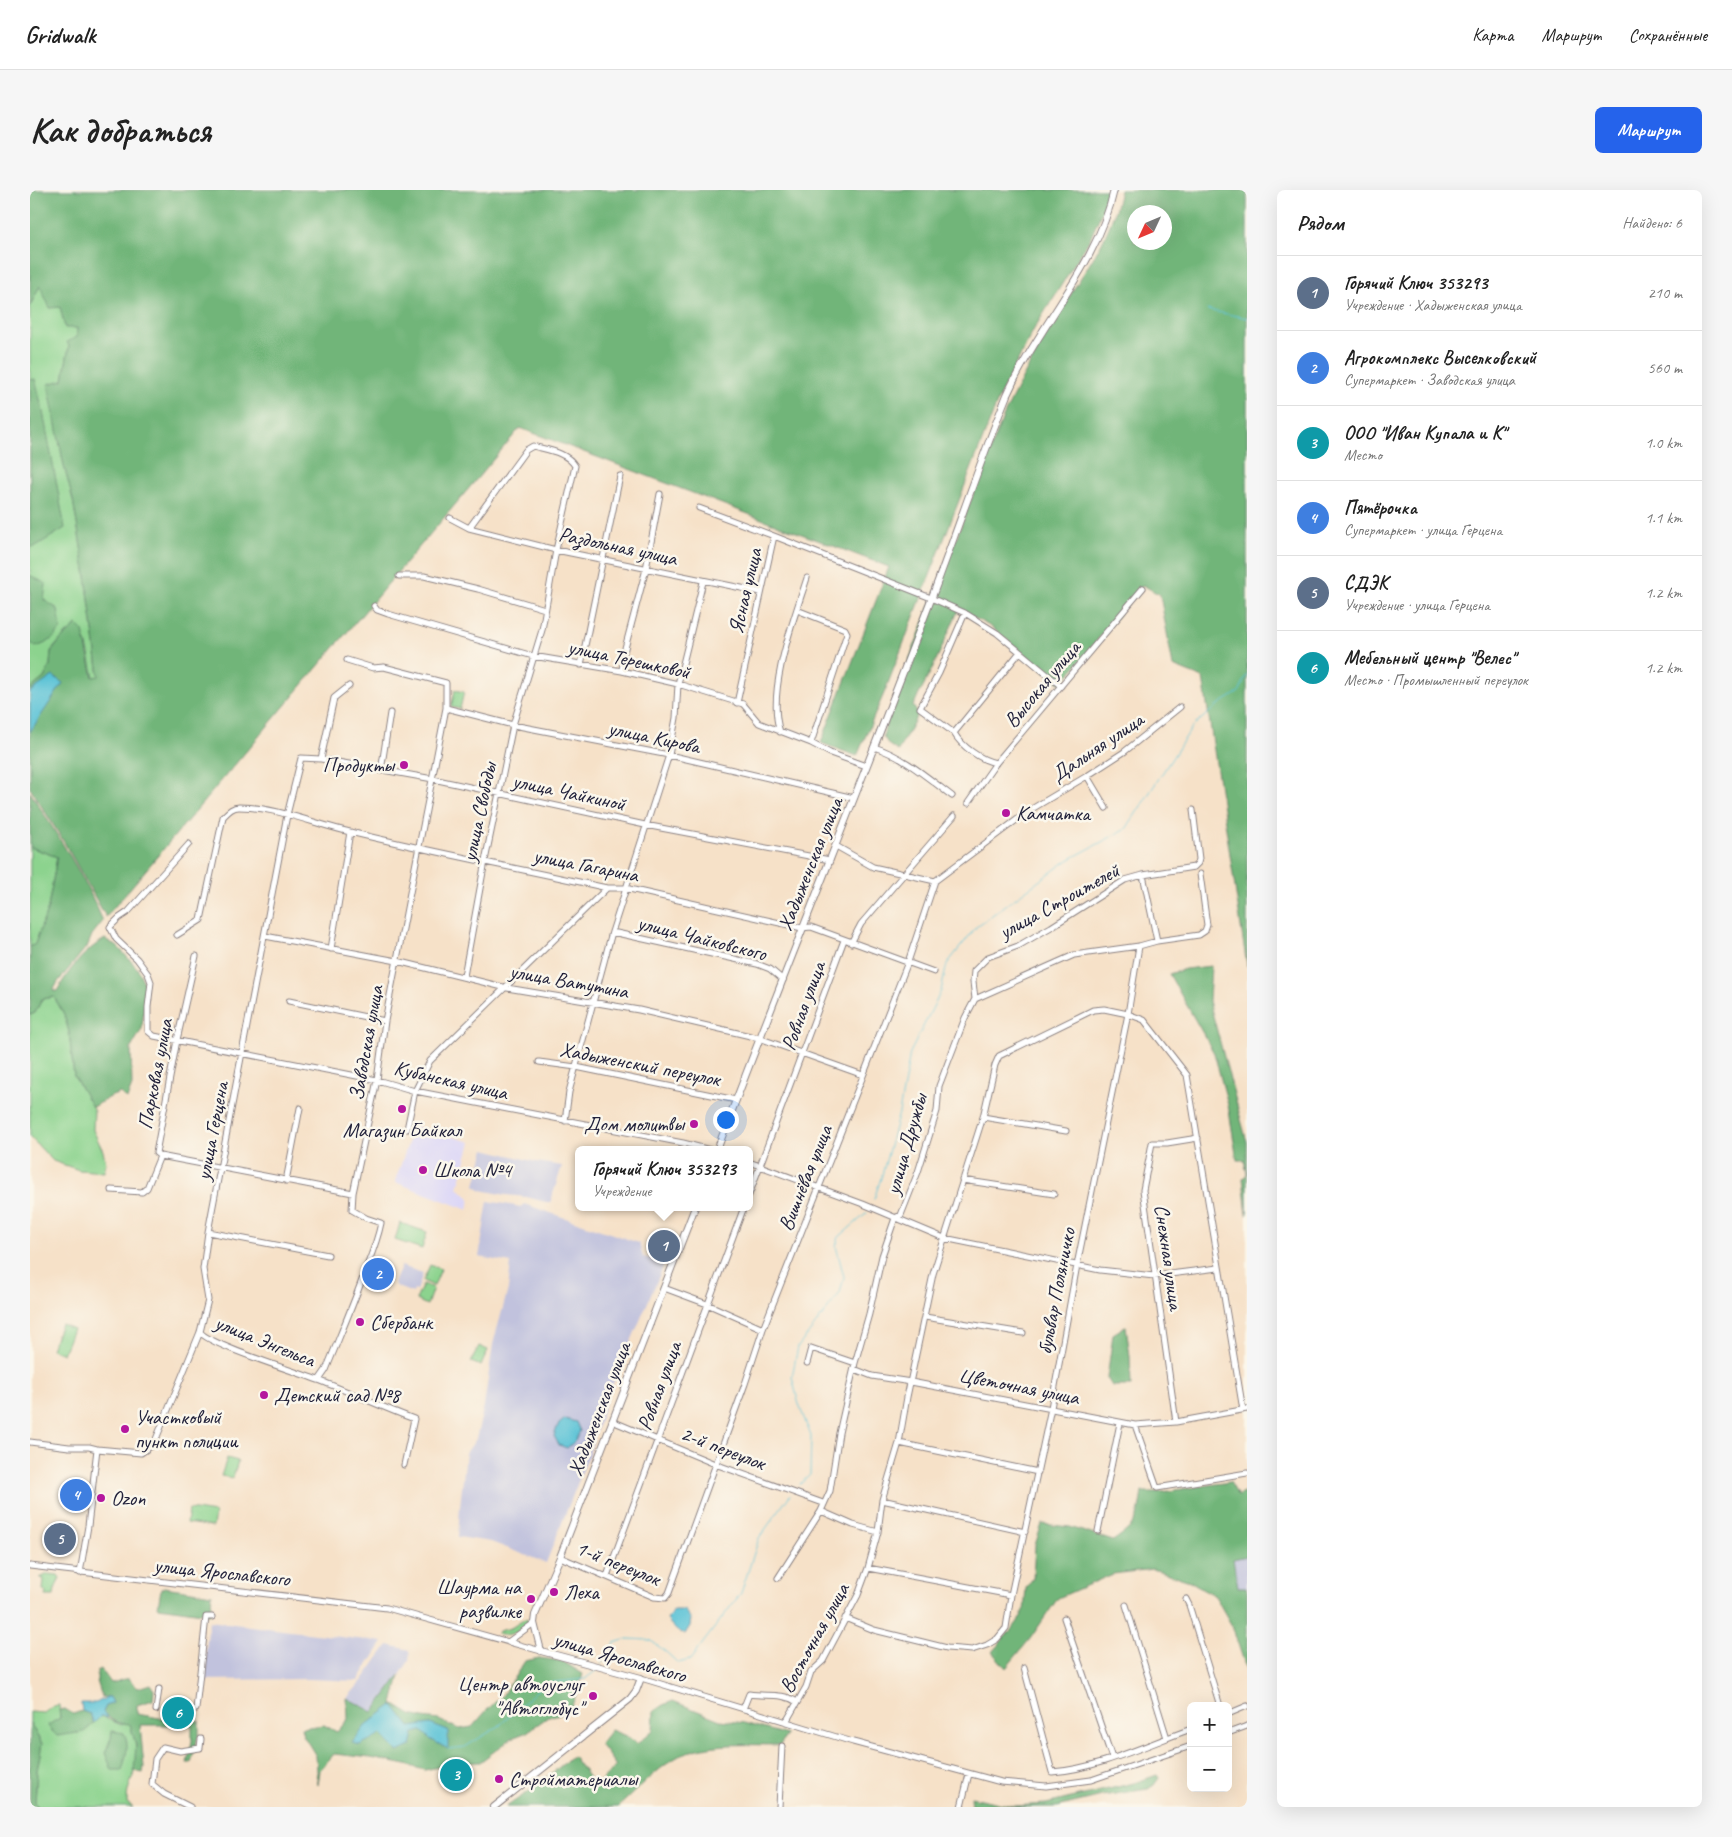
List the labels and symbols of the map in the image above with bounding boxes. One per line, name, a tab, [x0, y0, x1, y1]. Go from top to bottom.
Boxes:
north arrow	[1127, 205, 1172, 250]
street label: Раздольная улица	[556, 521, 681, 573]
street label: Ясная улица	[723, 544, 768, 636]
street label: улица Терешковой	[564, 633, 694, 685]
street label: Высокая улица	[998, 633, 1087, 733]
street label: Дальняя улица	[1046, 705, 1150, 787]
street label: улица Кирова	[604, 714, 704, 760]
place label: Продукты	[323, 752, 396, 778]
street label: улица Свободы	[455, 758, 503, 866]
marker: Продукты	[398, 759, 410, 771]
street label: улица Чайкиной	[508, 767, 629, 817]
street label: Хадыженская улица	[772, 792, 849, 934]
place label: Камчатка	[1016, 800, 1092, 826]
marker: Камчатка	[1000, 807, 1012, 819]
street label: улица Гагарина	[529, 842, 642, 888]
street label: улица Строителей	[992, 857, 1125, 946]
street label: улица Чайковского	[633, 909, 771, 967]
street label: Ровная улица	[775, 956, 832, 1054]
street label: улица Ватутина	[506, 957, 632, 1005]
street label: Заводская улица	[343, 982, 389, 1103]
street label: Парковая улица	[132, 1015, 179, 1131]
street label: Хадыженский переулок	[558, 1036, 724, 1093]
street label: Кубанская улица	[392, 1054, 512, 1106]
street label: улица Герцена	[189, 1077, 235, 1184]
street label: улица Дружбы	[879, 1089, 933, 1199]
marker: Магазин Байкал	[396, 1103, 408, 1115]
your location	[713, 1107, 739, 1133]
place label: Дом молитвы	[584, 1111, 686, 1137]
place label: Магазин Байкал	[343, 1117, 463, 1143]
marker: Дом молитвы	[688, 1118, 700, 1130]
street label: Вишнёвая улица	[772, 1120, 838, 1234]
place label: Школа №4	[433, 1157, 514, 1183]
marker: Школа №4	[417, 1164, 429, 1176]
street label: Снежная улица	[1149, 1203, 1190, 1314]
street label: бульвар Поляничко	[1031, 1224, 1081, 1356]
pin: 1	[648, 1227, 680, 1265]
pin: 2	[362, 1255, 394, 1293]
street label: улица Энгельса	[209, 1308, 320, 1373]
place label: Сбербанк	[370, 1309, 435, 1335]
marker: Сбербанк	[354, 1316, 366, 1328]
street label: Хадыженская улица	[562, 1336, 637, 1479]
street label: Ровная улица	[631, 1336, 688, 1434]
street label: Цветочная улица	[957, 1362, 1083, 1411]
place label: Детский сад №8	[274, 1382, 403, 1408]
marker: Детский сад №8	[258, 1389, 270, 1401]
place label: Участковый пункт полиции	[135, 1404, 239, 1454]
street label: 2-й переулок	[677, 1420, 771, 1477]
marker: Участковый пункт полиции	[119, 1423, 131, 1435]
pin: 4	[60, 1476, 92, 1514]
place label: Ozon	[111, 1485, 146, 1511]
marker: Ozon	[95, 1492, 107, 1504]
pin: 5	[44, 1520, 76, 1558]
street label: 1-й переулок	[572, 1534, 666, 1592]
street label: улица Ярославского	[151, 1552, 293, 1592]
place label: Шаурма на развилке	[437, 1574, 523, 1624]
street label: Восточная улица	[773, 1577, 856, 1697]
place label: Леха	[564, 1579, 600, 1605]
marker: Леха	[548, 1586, 560, 1598]
marker: Шаурма на развилке	[525, 1593, 537, 1605]
street label: улица Ярославского	[549, 1625, 691, 1689]
place label: Центр автоуслуг "Автоглобус"	[458, 1671, 587, 1721]
marker: Центр автоуслуг "Автоглобус"	[587, 1690, 599, 1702]
pin: 6	[162, 1694, 194, 1732]
pin: 3	[440, 1756, 472, 1794]
place label: Стройматериалы	[509, 1766, 639, 1792]
marker: Стройматериалы	[493, 1773, 505, 1785]

